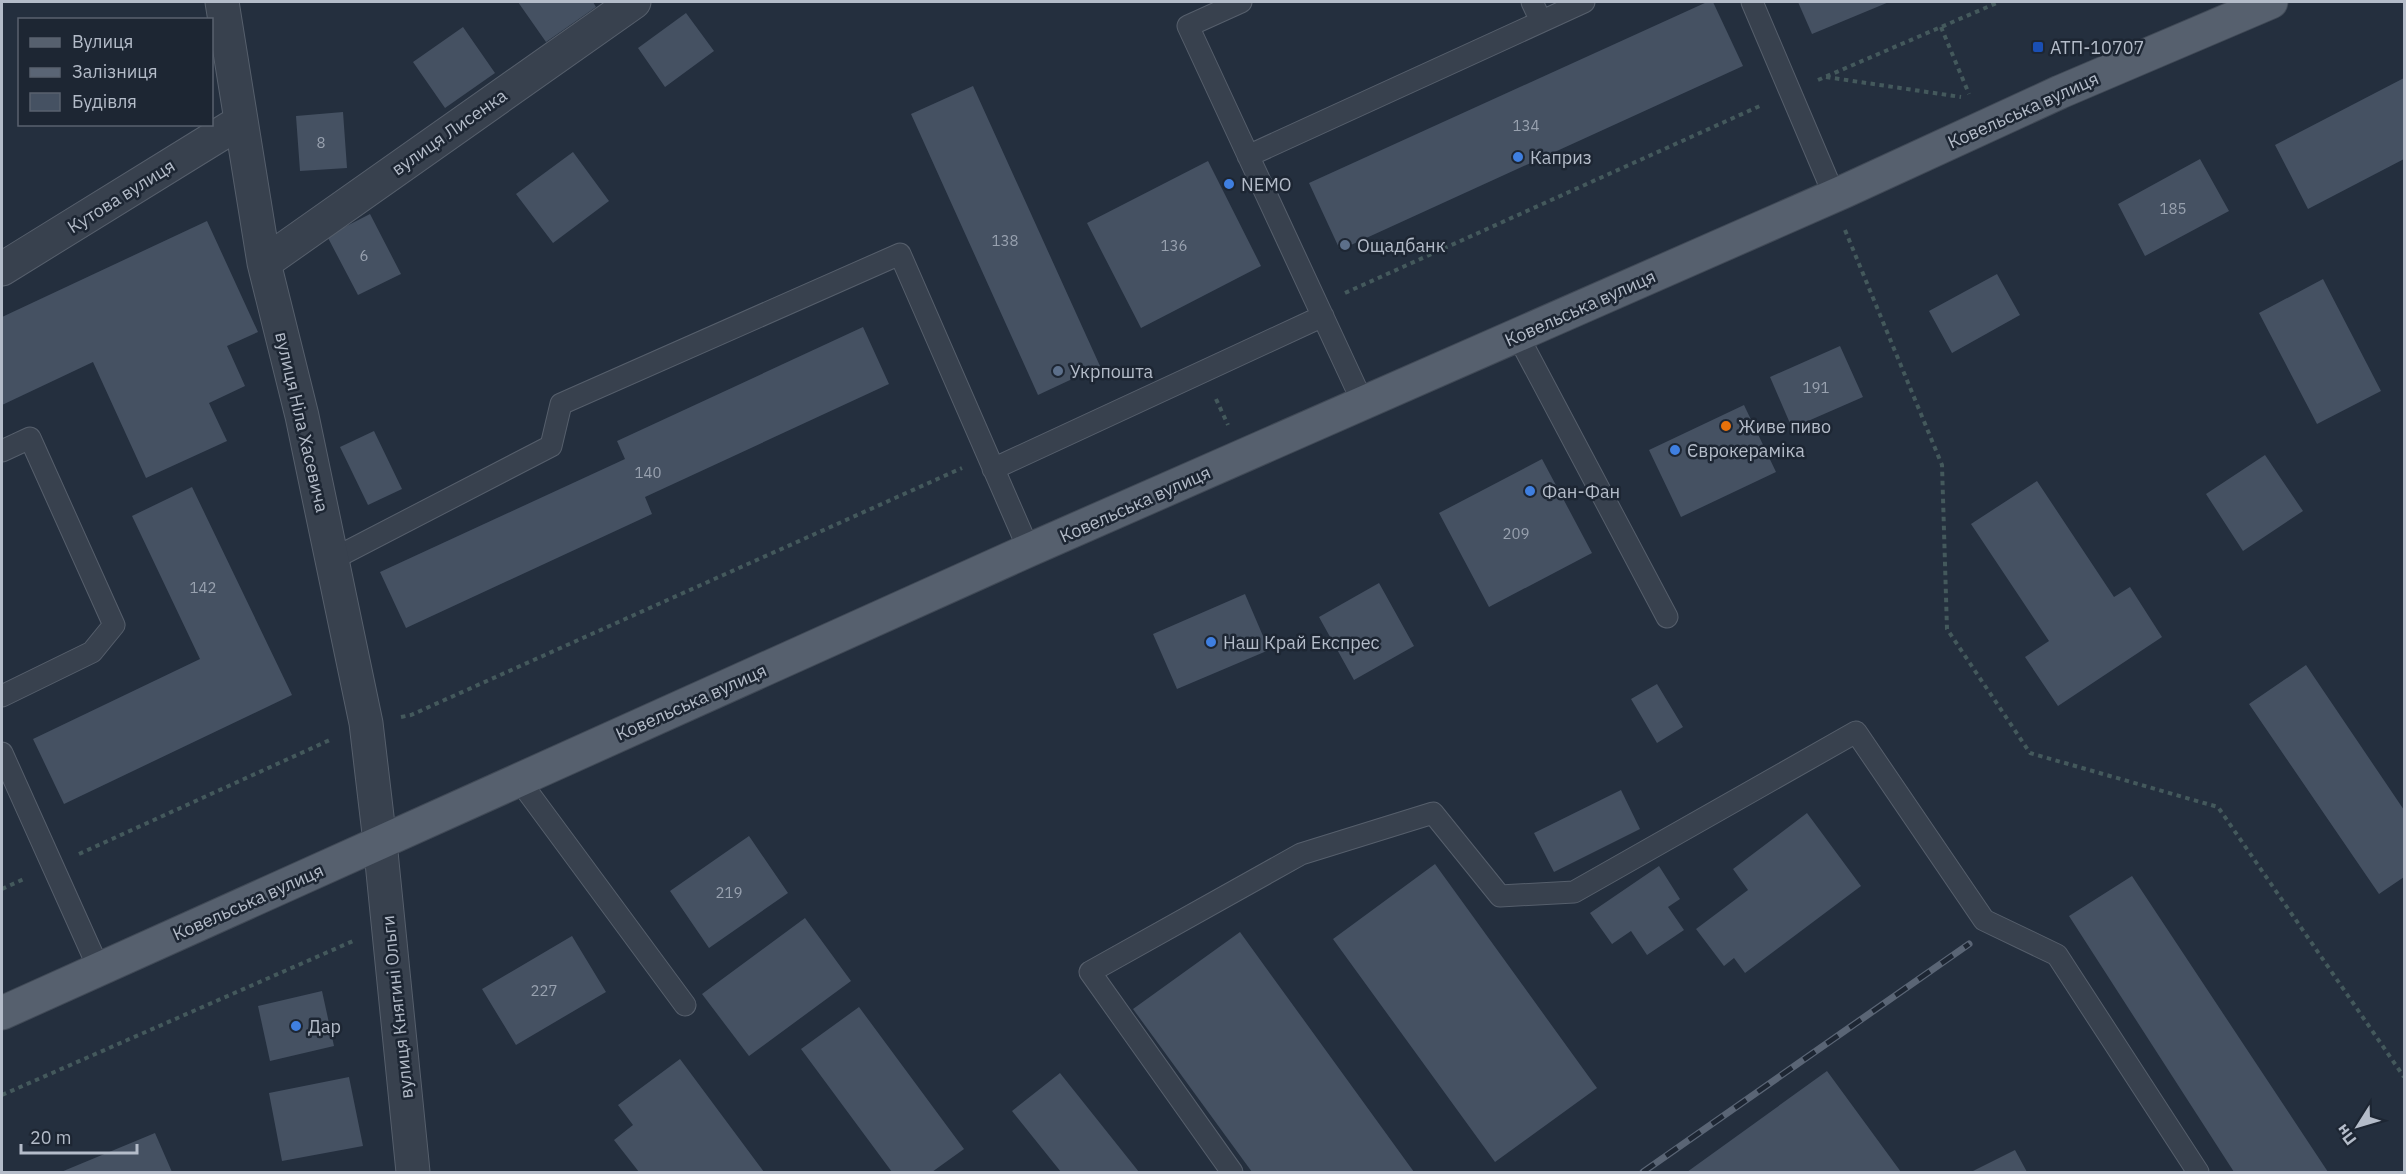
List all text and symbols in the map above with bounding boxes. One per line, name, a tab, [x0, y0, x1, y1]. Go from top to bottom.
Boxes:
legend	[18, 18, 213, 126]
text: Вулиця	[72, 30, 133, 53]
place label: АТП-10707	[2050, 36, 2144, 59]
marker: АТП-10707	[2031, 40, 2045, 54]
text: Залізниця	[72, 60, 158, 83]
street label: Ковельська вулиця	[1944, 66, 2102, 154]
street label: вулиця Лисенка	[387, 83, 511, 180]
text: Будівля	[72, 90, 137, 113]
house number: 134	[1512, 116, 1540, 135]
house number: 8	[316, 133, 326, 152]
place label: Каприз	[1530, 146, 1592, 169]
marker: Каприз	[1511, 150, 1525, 164]
street label: Кутова вулиця	[63, 154, 179, 238]
place label: NEMO	[1241, 173, 1292, 196]
marker: NEMO	[1222, 177, 1236, 191]
house number: 185	[2159, 199, 2187, 218]
house number: 138	[991, 231, 1019, 250]
place label: Ощадбанк	[1357, 234, 1446, 257]
house number: 136	[1160, 236, 1188, 255]
marker: Ощадбанк	[1338, 238, 1352, 252]
house number: 6	[359, 246, 369, 265]
street label: Ковельська вулиця	[1501, 264, 1659, 352]
street label: вулиця Ніла Хасевича	[270, 330, 334, 515]
place label: Укрпошта	[1070, 360, 1153, 383]
marker: Укрпошта	[1051, 364, 1065, 378]
house number: 191	[1802, 378, 1830, 397]
place label: Живе пиво	[1738, 415, 1831, 438]
marker: Живе пиво	[1719, 419, 1733, 433]
place label: Єврокераміка	[1687, 439, 1805, 462]
marker: Єврокераміка	[1668, 443, 1682, 457]
street label: Ковельська вулиця	[1056, 460, 1214, 548]
house number: 140	[634, 463, 662, 482]
place label: Фан-Фан	[1542, 480, 1620, 503]
marker: Фан-Фан	[1523, 484, 1537, 498]
house number: 209	[1502, 524, 1530, 543]
house number: 142	[189, 578, 217, 597]
place label: Наш Край Експрес	[1223, 631, 1380, 654]
marker: Наш Край Експрес	[1204, 635, 1218, 649]
street label: Ковельська вулиця	[612, 658, 770, 746]
street label: Ковельська вулиця	[169, 858, 327, 946]
house number: 219	[715, 883, 743, 902]
street label: вулиця Княгині Ольги	[376, 914, 418, 1100]
house number: 227	[530, 981, 558, 1000]
place label: Дар	[308, 1015, 341, 1038]
marker: Дар	[289, 1019, 303, 1033]
north arrow	[2328, 1096, 2388, 1156]
scale bar	[21, 1117, 136, 1155]
text: Пн	[2332, 1121, 2360, 1149]
text: 20 m	[30, 1126, 72, 1149]

